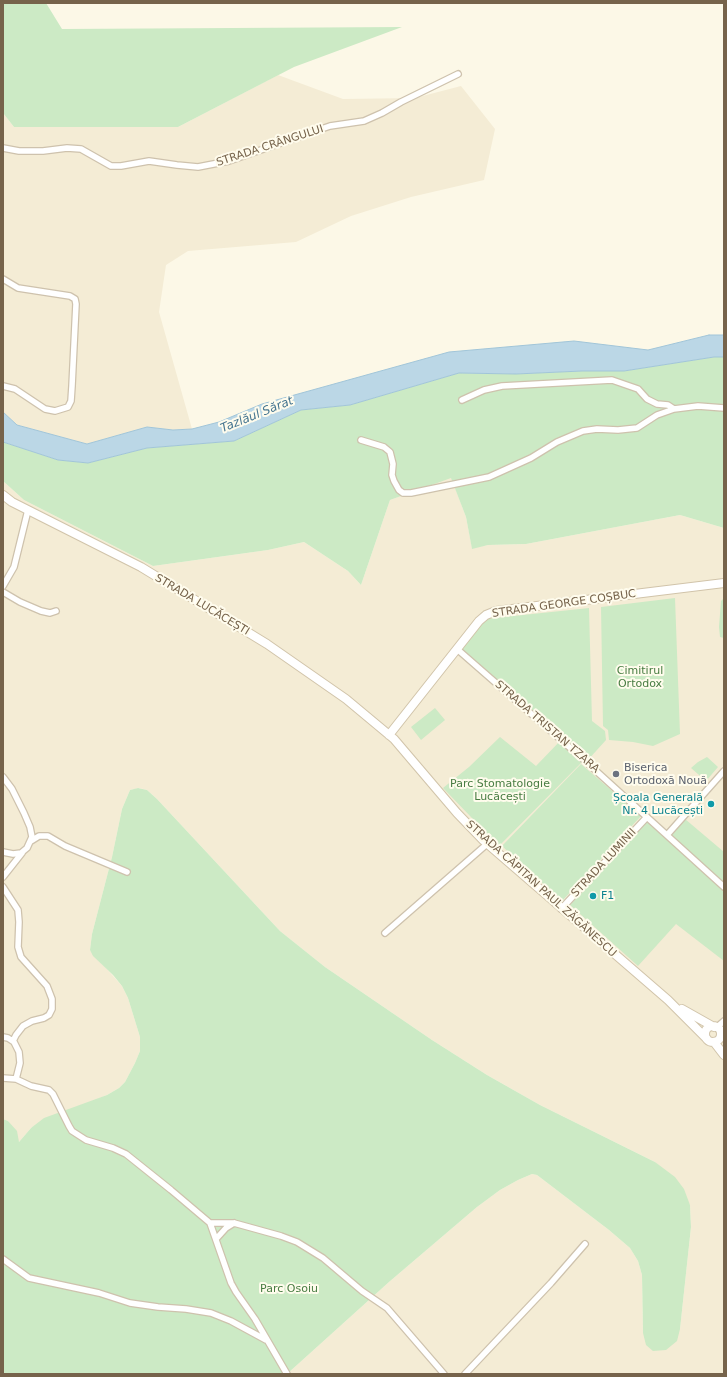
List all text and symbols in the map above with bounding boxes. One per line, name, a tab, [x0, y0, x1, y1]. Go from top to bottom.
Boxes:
street label: STRADA CRÂNGULUI	[215, 122, 325, 170]
water label: Tazlăul Sărat	[219, 394, 295, 436]
street label: STRADA LUCĂCEȘTI	[152, 572, 252, 638]
street label: STRADA GEORGE COȘBUC	[491, 587, 637, 621]
park label: Cimitirul Ortodox	[617, 664, 663, 690]
street label: STRADA TRISTAN TZARA	[492, 678, 602, 776]
place label: Biserica Ortodoxă Nouă	[624, 761, 707, 787]
marker: Biserica Ortodoxă Nouă	[611, 769, 621, 779]
park label: Parc Stomatologie Lucăcești	[450, 777, 550, 803]
place label: Școala Generală Nr. 4 Lucăcești	[613, 791, 703, 817]
marker: Școala Generală Nr. 4 Lucăcești	[706, 799, 716, 809]
street label: STRADA CĂPITAN PAUL ZĂGĂNESCU	[463, 818, 619, 960]
street label: STRADA LUMINII	[569, 826, 639, 900]
place label: F1	[601, 889, 614, 903]
marker: F1	[588, 891, 598, 901]
park label: Parc Osoiu	[260, 1282, 318, 1296]

